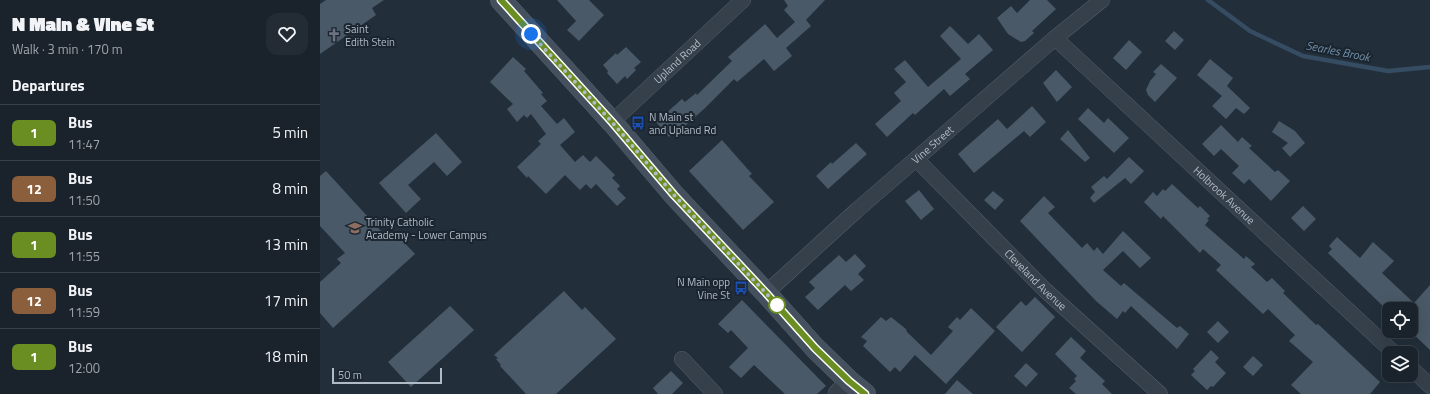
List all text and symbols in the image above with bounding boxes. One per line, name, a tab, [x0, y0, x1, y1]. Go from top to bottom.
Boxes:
text: N Main & Vine St	[12, 9, 154, 38]
button: heart	[266, 13, 308, 55]
place label: Saint Edith Stein	[345, 21, 395, 50]
your location	[521, 24, 541, 44]
church icon: Saint Edith Stein	[326, 27, 342, 43]
street label: Upland Road	[650, 35, 704, 87]
water label: Searles Brook	[1304, 35, 1373, 67]
text: Walk · 3 min · 170 m	[12, 39, 123, 59]
text: Departures	[12, 74, 85, 97]
place label: N Main st and Upland Rd	[649, 109, 716, 138]
text: Bus	[68, 111, 93, 134]
bus stop icon: N Main st and Upland Rd	[630, 115, 646, 131]
text: 5 min	[272, 121, 308, 144]
text: 1	[30, 122, 38, 143]
street label: Vine Street	[908, 122, 957, 167]
text: 11:47	[68, 134, 100, 154]
street label: Holbrook Avenue	[1190, 162, 1259, 228]
text: Bus	[68, 167, 93, 190]
text: 8 min	[272, 177, 308, 200]
text: 12	[26, 178, 42, 199]
text: 11:50	[68, 190, 100, 210]
place label: Trinity Catholic Academy - Lower Campus	[366, 214, 487, 243]
school or university icon: Trinity Catholic Academy - Lower Campus	[347, 220, 363, 236]
text: Bus	[68, 223, 93, 246]
text: 13 min	[264, 233, 308, 256]
text: 1	[30, 234, 38, 255]
street label: Cleveland Avenue	[1001, 245, 1071, 314]
text: 11:55	[68, 246, 100, 266]
place label: N Main opp Vine St	[677, 274, 730, 303]
text: Bus	[68, 279, 93, 302]
bus stop icon: N Main opp Vine St	[733, 280, 749, 296]
text: 17 min	[264, 289, 308, 312]
text: 12	[26, 290, 42, 311]
unlabelled marker	[768, 296, 786, 314]
text: 11:59	[68, 302, 100, 322]
map controls	[1382, 302, 1418, 382]
button: locate	[1382, 302, 1418, 338]
text: Bus	[68, 335, 93, 358]
text: 18 min	[264, 345, 308, 368]
text: 1	[30, 346, 38, 367]
button: layers	[1382, 346, 1418, 382]
text: 12:00	[68, 358, 100, 378]
scale bar	[332, 366, 442, 385]
text: 50 m	[338, 367, 362, 383]

